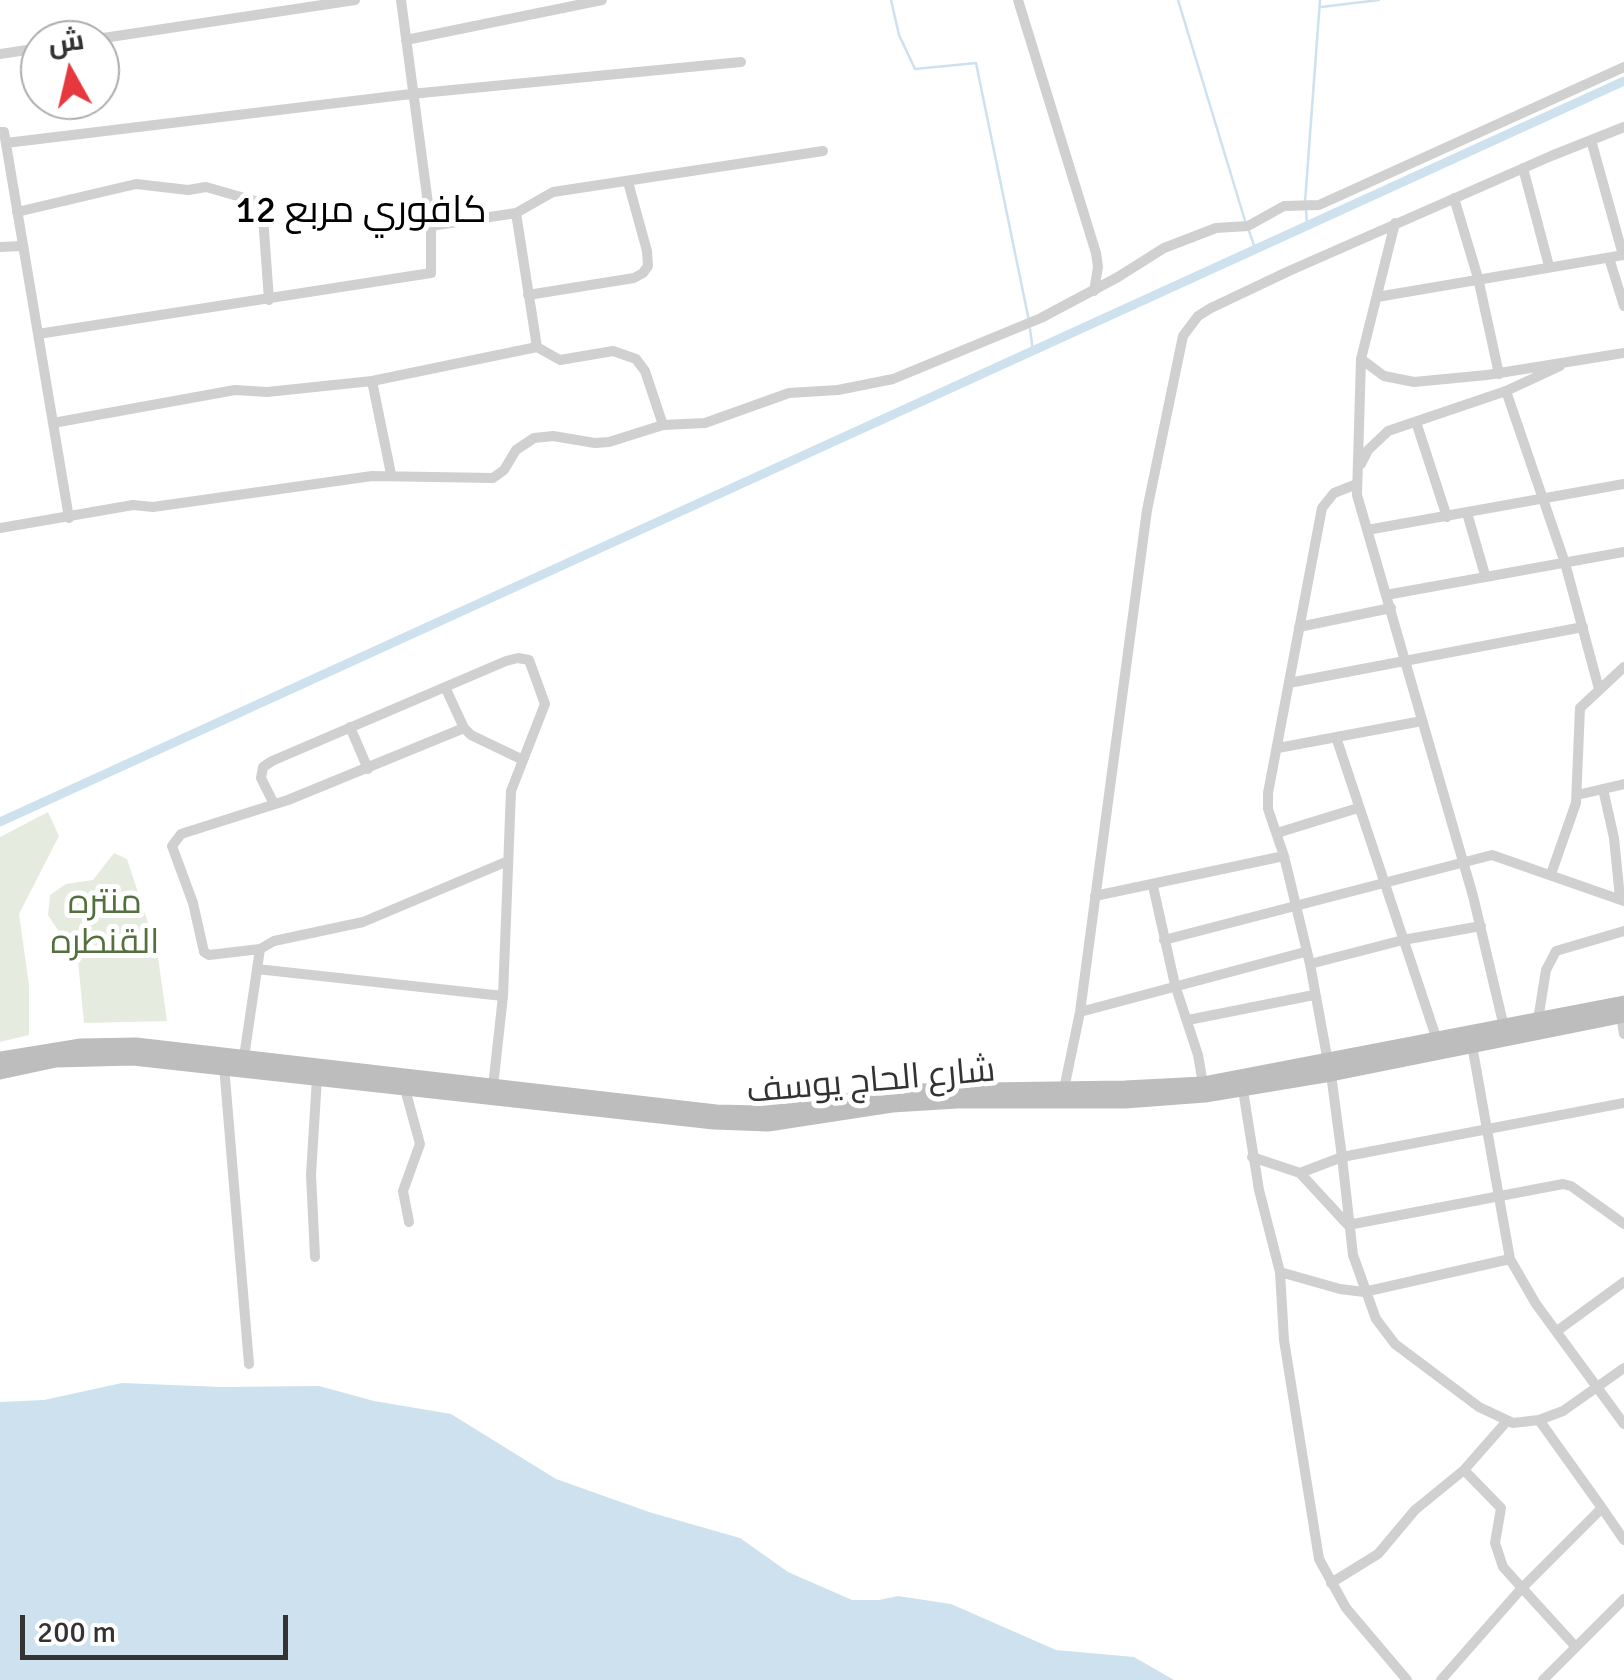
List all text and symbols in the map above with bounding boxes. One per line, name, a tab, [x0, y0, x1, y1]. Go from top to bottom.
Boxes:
north arrow	[20, 20, 120, 120]
text: ش	[46, 23, 86, 62]
district label: كافوري مربع 12	[235, 189, 487, 235]
park label: منتره القنطره	[51, 883, 159, 965]
street label: شارع الحاج يوسف	[745, 1050, 997, 1114]
scale bar	[25, 1595, 292, 1657]
text: 200 m	[37, 1614, 116, 1651]

